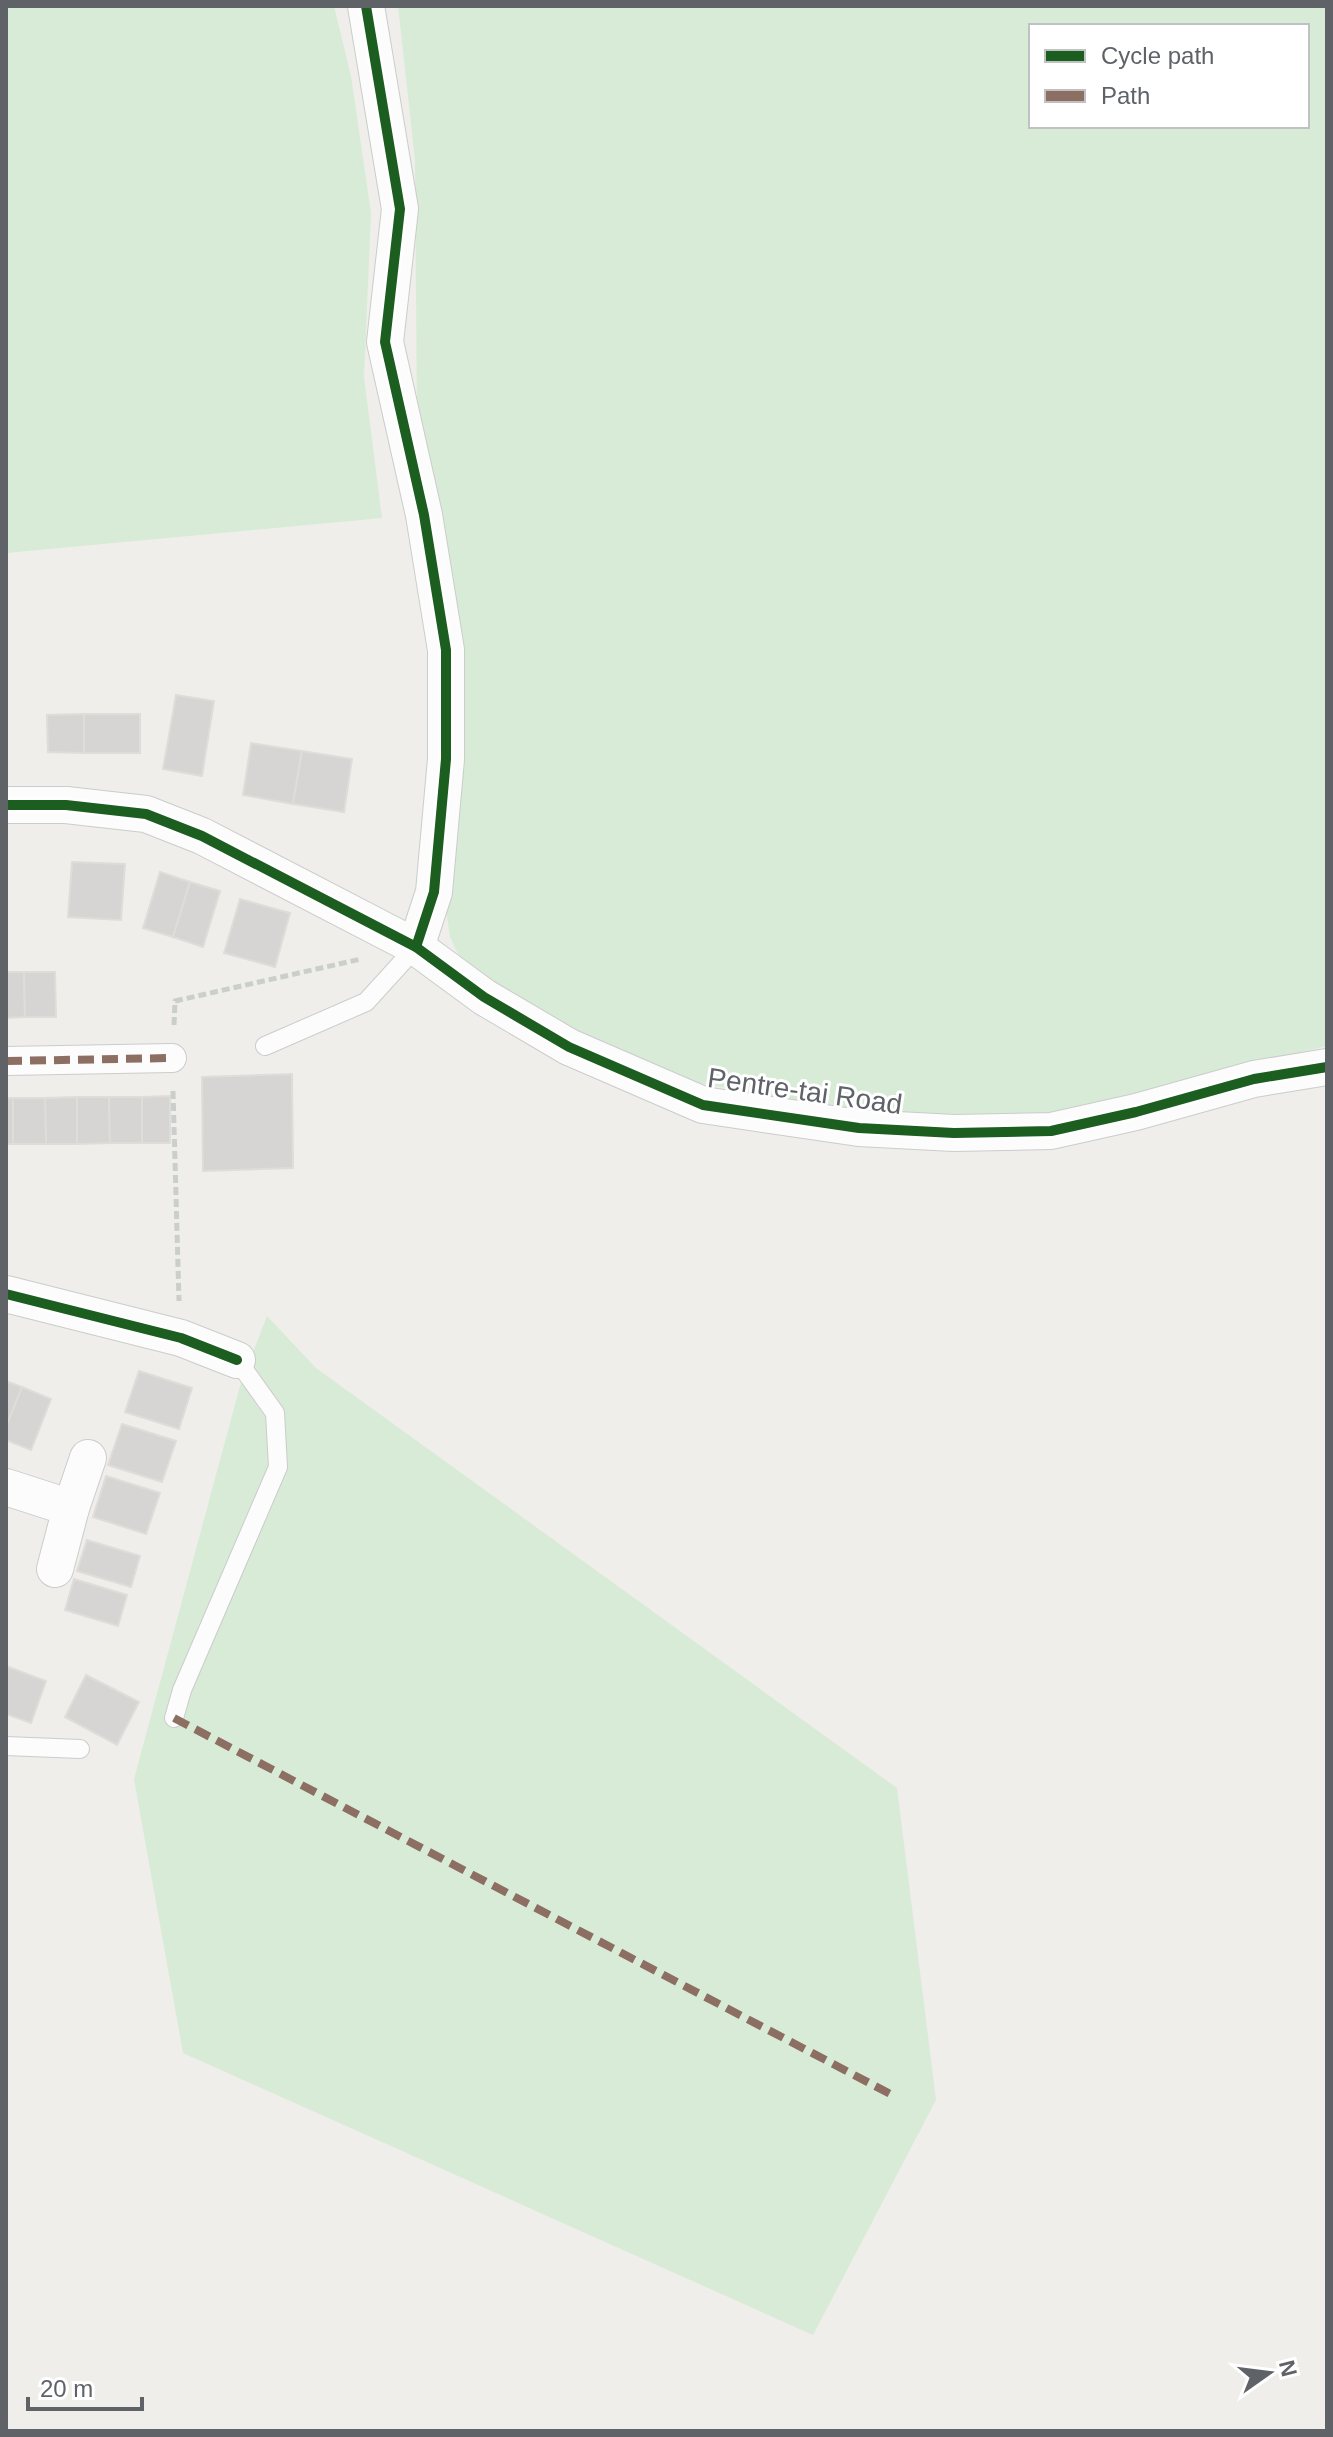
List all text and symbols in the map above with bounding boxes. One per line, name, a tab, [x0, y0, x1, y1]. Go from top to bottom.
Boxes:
legend	[1029, 24, 1309, 128]
text: Cycle path	[1101, 42, 1214, 69]
text: Path	[1101, 82, 1150, 109]
street label: Pentre-tai Road	[706, 1062, 904, 1120]
north arrow	[1229, 2333, 1309, 2413]
text: N	[1274, 2358, 1302, 2379]
scale bar	[28, 2361, 142, 2411]
text: 20 m	[40, 2375, 93, 2402]

